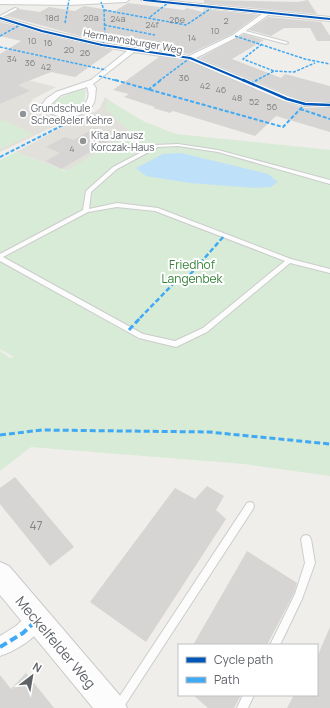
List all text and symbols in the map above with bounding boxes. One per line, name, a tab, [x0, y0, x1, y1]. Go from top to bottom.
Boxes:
house number: 18d	[45, 11, 59, 24]
house number: 20a	[83, 11, 99, 24]
house number: 24a	[110, 12, 126, 25]
house number: 26e	[169, 13, 185, 26]
house number: 2	[223, 14, 229, 27]
house number: 24f	[145, 18, 160, 31]
house number: 10	[211, 24, 220, 37]
street label: Hermannsburger Weg	[82, 25, 184, 57]
house number: 14	[188, 31, 196, 44]
house number: 10	[28, 34, 37, 47]
house number: 16	[43, 36, 53, 49]
house number: 20	[64, 43, 74, 56]
house number: 26	[80, 46, 91, 59]
house number: 34	[7, 52, 17, 65]
house number: 36	[25, 56, 36, 69]
house number: 42	[41, 60, 51, 73]
house number: 36	[179, 71, 190, 84]
house number: 42	[200, 79, 210, 92]
house number: 46	[216, 83, 227, 96]
house number: 48	[232, 91, 242, 104]
house number: 52	[249, 95, 259, 108]
house number: 56	[267, 100, 278, 113]
place label: Grundschule Scheeßeler Kehre	[31, 101, 113, 127]
marker: Grundschule Scheeßeler Kehre	[18, 109, 28, 119]
place label: Kita Janusz Korczak-Haus	[91, 128, 155, 154]
marker: Kita Janusz Korczak-Haus	[78, 136, 88, 146]
house number: 4	[69, 142, 75, 155]
park label: Friedhof Langenbek	[161, 256, 224, 287]
house number: 47	[29, 517, 43, 534]
street label: Meckelfelder Weg	[12, 592, 100, 692]
legend	[178, 644, 318, 696]
text: Cycle path	[214, 651, 273, 668]
north arrow	[12, 656, 52, 696]
text: N	[30, 659, 45, 676]
text: Path	[214, 671, 240, 688]

